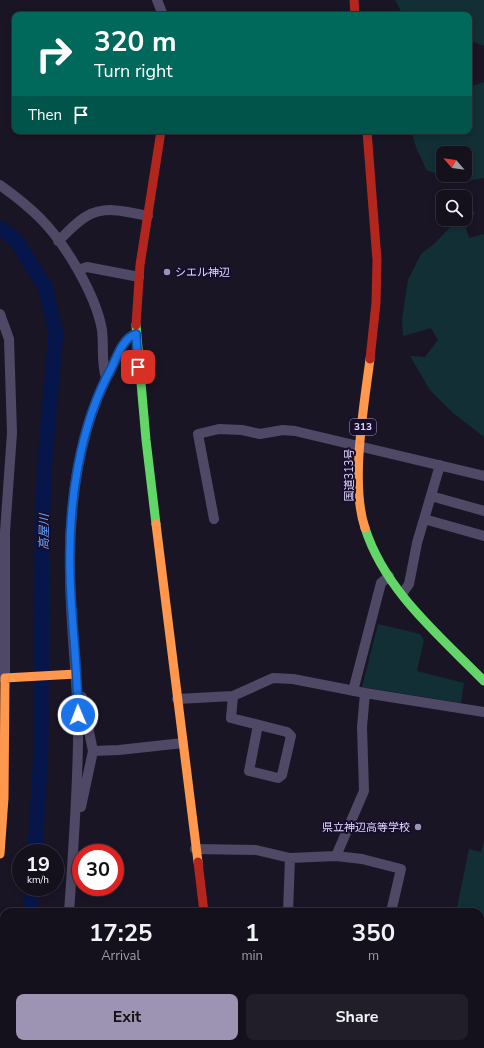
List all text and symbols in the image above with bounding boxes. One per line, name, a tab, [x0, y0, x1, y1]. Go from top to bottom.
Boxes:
text: 320 m	[94, 23, 177, 61]
icon: right	[28, 28, 80, 80]
text: Turn right	[94, 59, 173, 83]
icon: arrive	[70, 104, 92, 126]
text: Then	[28, 105, 62, 125]
north arrow	[436, 146, 472, 182]
map controls	[436, 146, 472, 226]
button: search	[436, 190, 472, 226]
place label: シエル神辺	[175, 265, 230, 280]
marker: シエル神辺	[162, 267, 172, 277]
pin	[121, 350, 155, 384]
icon: arrive	[127, 356, 149, 378]
road number: 313	[350, 419, 376, 435]
street label: 国道313号	[342, 449, 357, 501]
water label: 高屋川	[36, 512, 52, 550]
position arrow	[57, 694, 99, 736]
place label: 県立神辺高等学校	[322, 820, 410, 835]
marker: 県立神辺高等学校	[413, 822, 423, 832]
speed limit sign: 30	[72, 844, 124, 896]
text: 19	[26, 851, 50, 878]
text: km/h	[27, 873, 49, 887]
text: 17:25	[89, 917, 152, 949]
text: 1	[245, 917, 259, 949]
text: 350	[352, 917, 395, 949]
text: Arrival	[101, 947, 140, 965]
text: min	[241, 947, 263, 965]
text: m	[368, 947, 379, 965]
button: Exit	[16, 994, 238, 1040]
button: Share	[246, 994, 468, 1040]

